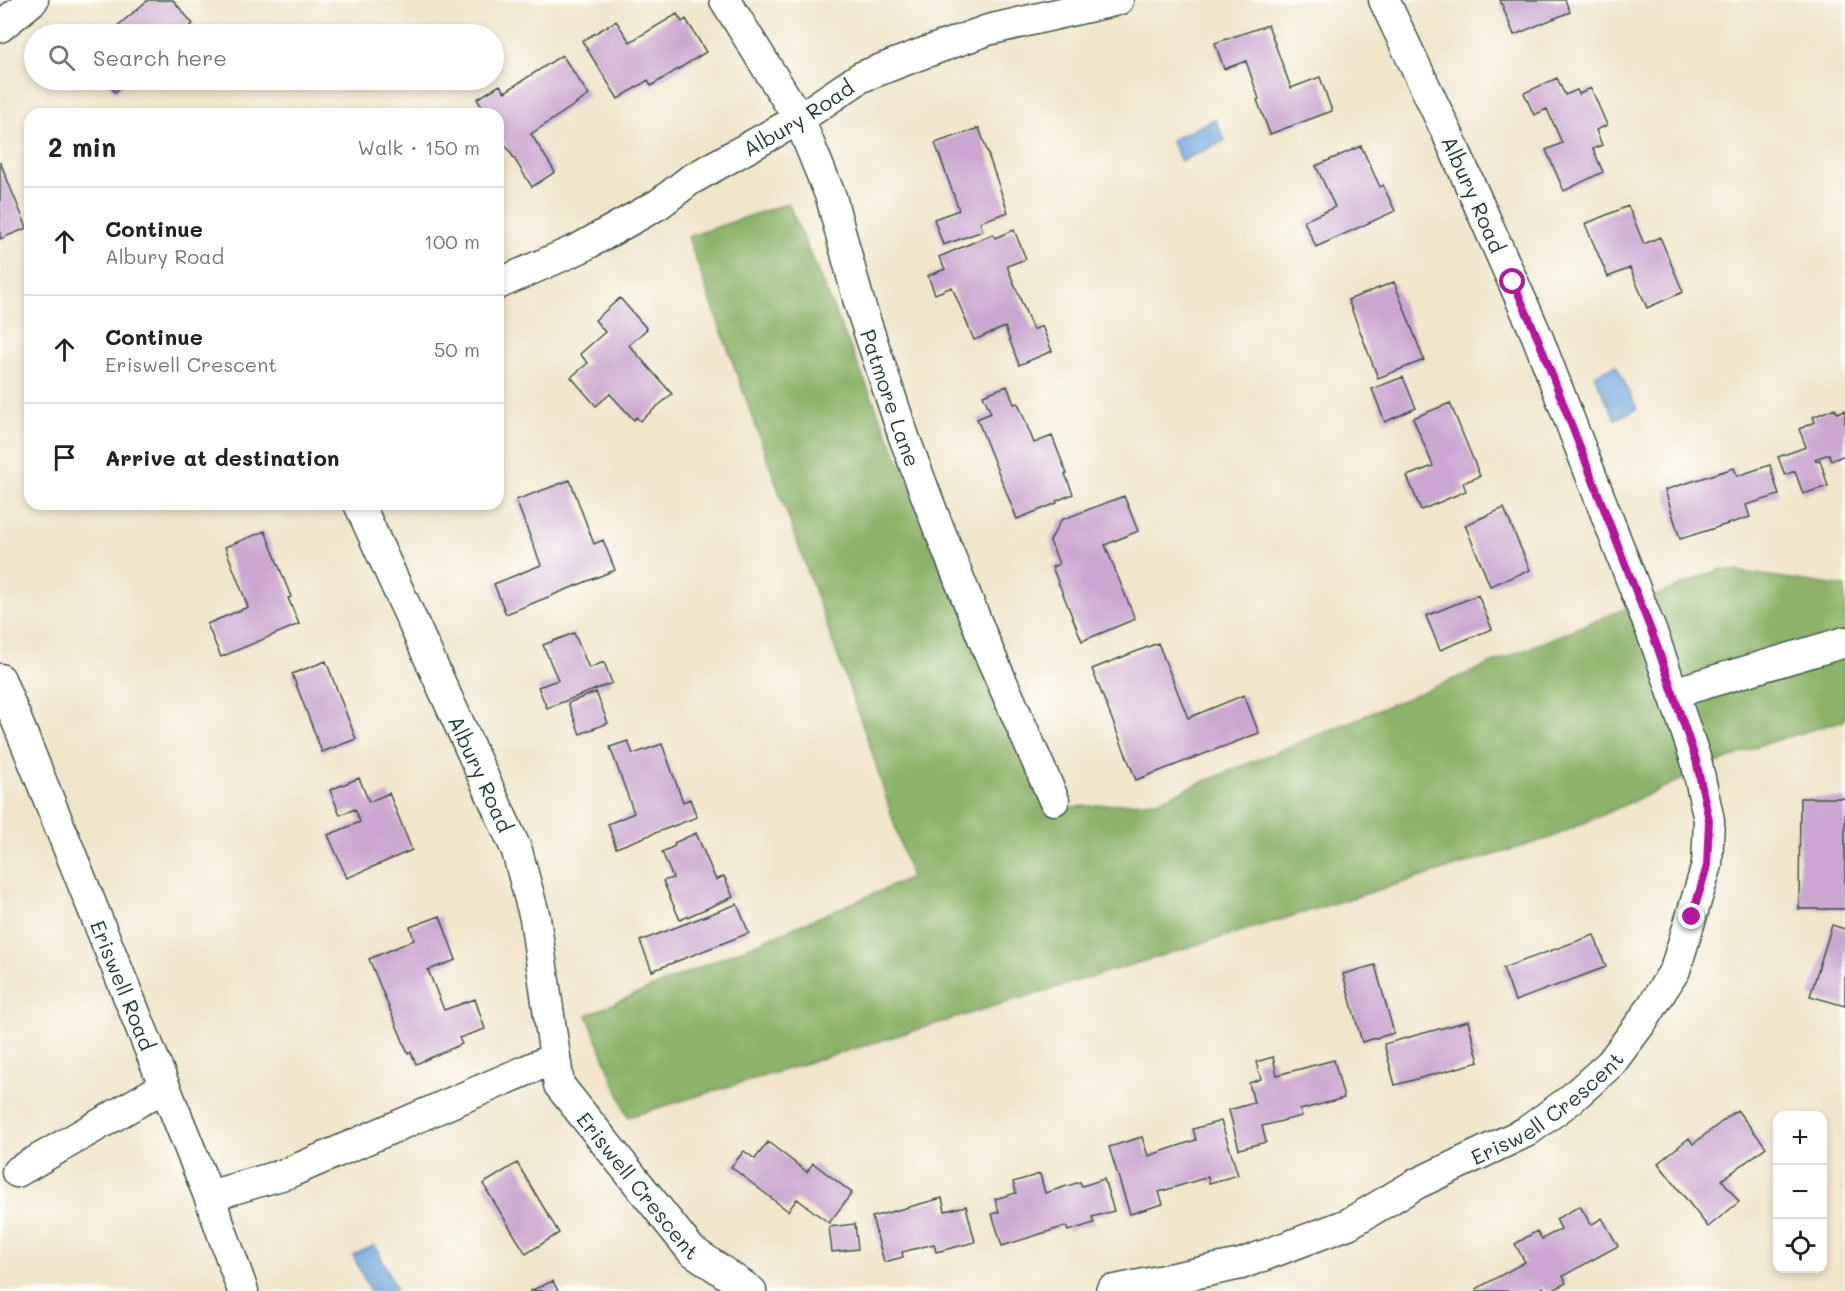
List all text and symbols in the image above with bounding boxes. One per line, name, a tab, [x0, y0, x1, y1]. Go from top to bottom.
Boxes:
search box	[24, 24, 504, 90]
icon: search	[45, 41, 78, 74]
text: Search here	[93, 43, 227, 72]
street label: Albury Road	[738, 73, 858, 161]
text: 2 min	[48, 130, 116, 164]
street label: Albury Road	[1436, 131, 1512, 257]
text: Walk · 150 m	[358, 134, 480, 160]
text: Continue	[105, 214, 203, 243]
icon: ahead	[48, 225, 81, 258]
text: 100 m	[424, 228, 480, 254]
text: Albury Road	[105, 243, 224, 269]
route start	[1499, 268, 1525, 294]
text: Continue	[105, 322, 203, 351]
street label: Patmore Lane	[855, 325, 927, 470]
icon: ahead	[48, 333, 81, 366]
text: 50 m	[434, 336, 480, 362]
text: Eriswell Crescent	[105, 351, 277, 377]
icon: arrive	[48, 441, 81, 474]
text: Arrive at destination	[105, 443, 340, 472]
street label: Albury Road	[443, 711, 520, 836]
route end	[1678, 903, 1704, 929]
street label: Eriswell Road	[85, 916, 162, 1054]
street label: Eriswell Crescent	[1466, 1046, 1629, 1170]
street label: Eriswell Crescent	[572, 1106, 704, 1265]
map controls	[1773, 1111, 1827, 1273]
button: +	[1773, 1111, 1827, 1165]
button: −	[1773, 1165, 1827, 1219]
button: locate	[1773, 1219, 1827, 1273]

